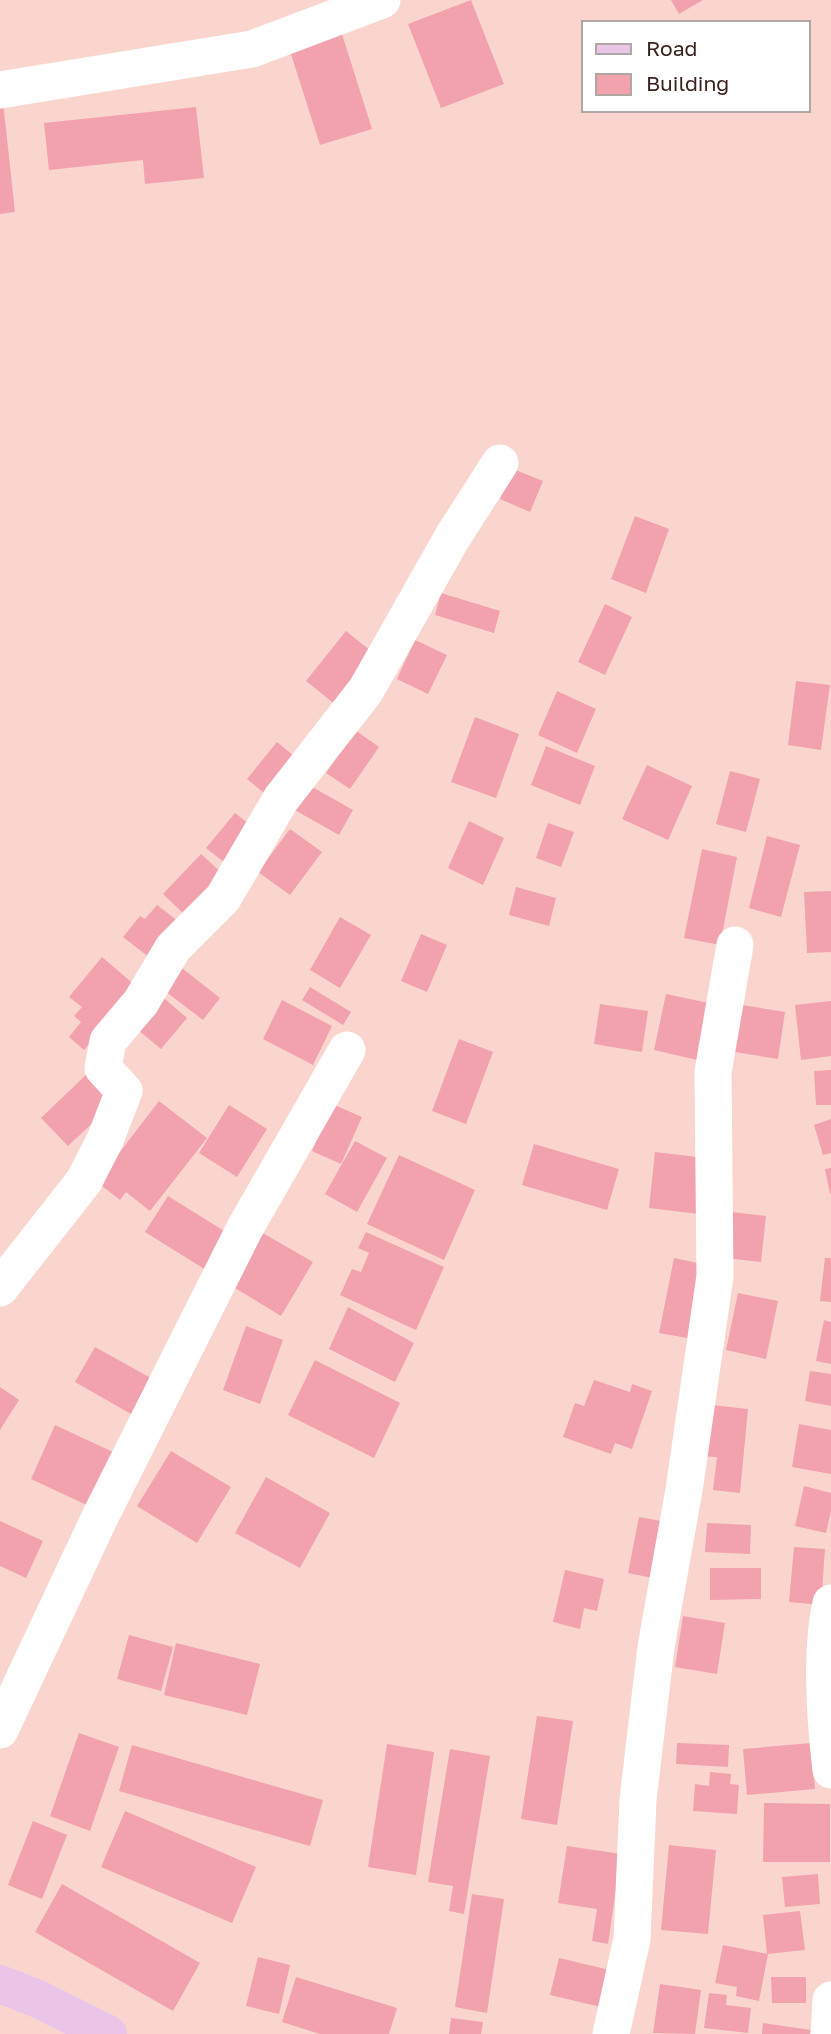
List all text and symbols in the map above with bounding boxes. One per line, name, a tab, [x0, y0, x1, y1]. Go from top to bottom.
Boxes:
legend	[582, 21, 810, 112]
text: Road	[646, 35, 697, 61]
text: Building	[646, 70, 729, 96]

